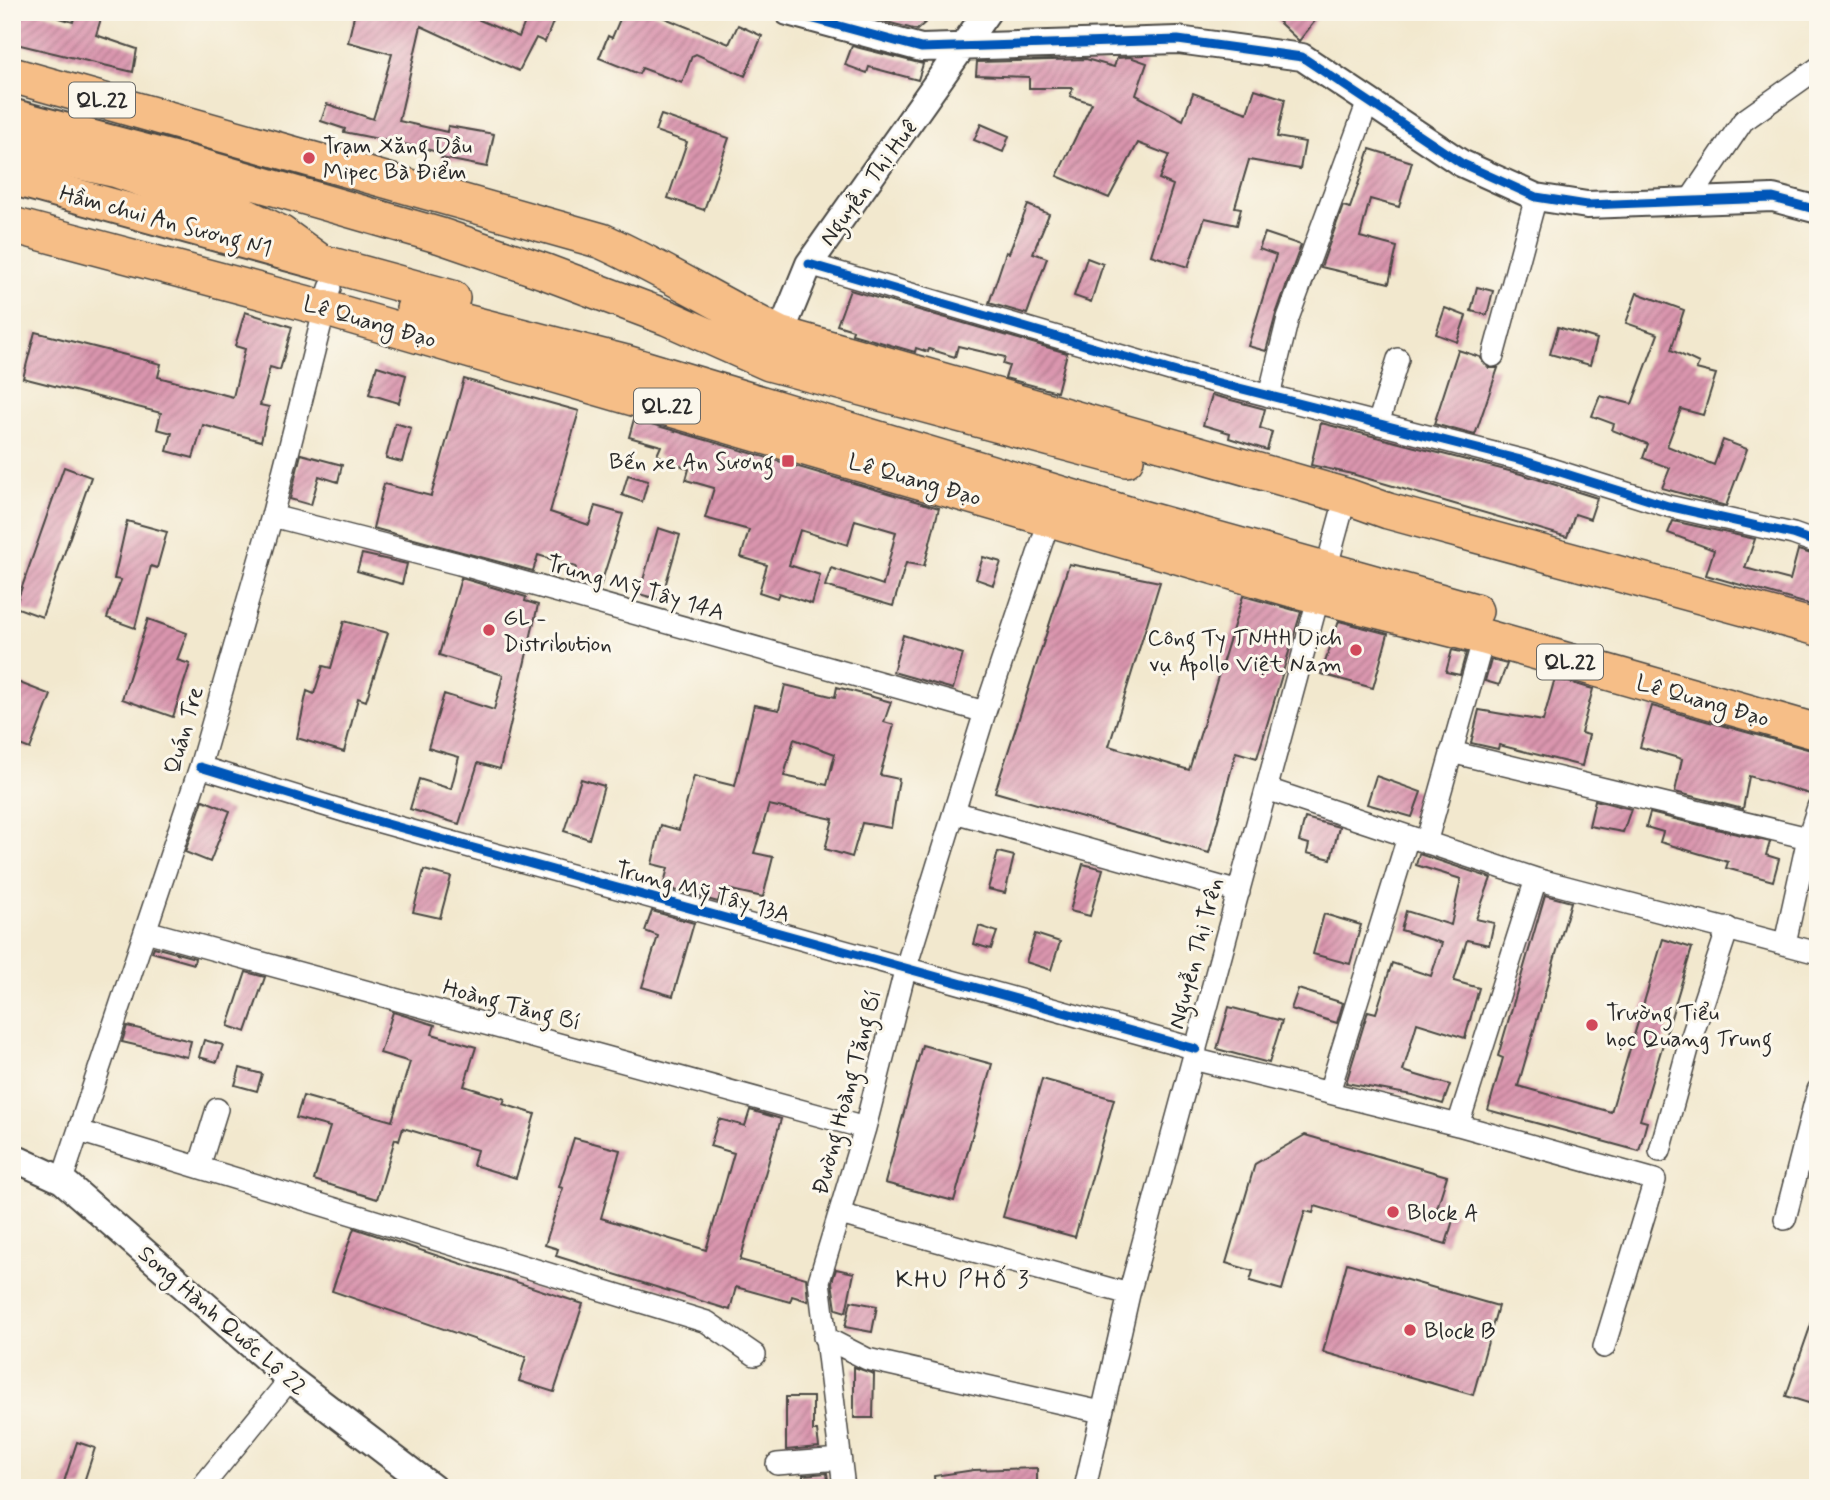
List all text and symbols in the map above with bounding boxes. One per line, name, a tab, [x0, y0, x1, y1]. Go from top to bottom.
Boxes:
road number: QL.22	[69, 82, 135, 118]
street label: Nguyễn Thị Huê	[814, 114, 927, 254]
place label: Trạm Xăng Dầu Mipec Bà Điểm	[323, 132, 472, 188]
marker: Trạm Xăng Dầu Mipec Bà Điểm	[301, 150, 317, 166]
street label: Hầm chui An Sương N1	[55, 179, 275, 267]
street label: Lê Quang Đạo	[299, 290, 439, 358]
road number: QL.22	[634, 388, 700, 424]
place label: Bến xe An Sương	[609, 448, 774, 480]
street label: Lê Quang Đạo	[844, 448, 984, 516]
marker: Bến xe An Sương	[780, 453, 796, 469]
street label: Trung Mỹ Tây 14A	[543, 549, 728, 629]
place label: GL - Distribution	[503, 604, 612, 660]
marker: GL - Distribution	[481, 622, 497, 638]
place label: Công Ty TNHH Dịch vụ Apollo Việt Nam	[1147, 624, 1342, 681]
marker: Công Ty TNHH Dịch vụ Apollo Việt Nam	[1348, 642, 1364, 658]
road number: QL.22	[1537, 644, 1603, 680]
street label: Lê Quang Đạo	[1632, 669, 1772, 737]
street label: Quán Tre	[158, 683, 212, 778]
street label: Trung Mỹ Tây 13A	[612, 855, 793, 931]
street label: Nguyễn Thị Trên	[1162, 875, 1233, 1033]
street label: Hoàng Tăng Bí	[439, 973, 584, 1041]
street label: Đường Hoàng Tăng Bí	[806, 987, 892, 1199]
place label: Trường Tiểu học Quang Trung	[1606, 999, 1772, 1057]
marker: Trường Tiểu học Quang Trung	[1584, 1017, 1600, 1033]
place label: Block A	[1407, 1199, 1478, 1229]
marker: Block A	[1385, 1204, 1401, 1220]
street label: Song Hành Quốc Lộ 22	[129, 1240, 313, 1405]
district label: KHU PHỐ 3	[895, 1265, 1031, 1296]
place label: Block B	[1424, 1317, 1495, 1347]
marker: Block B	[1402, 1322, 1418, 1338]

